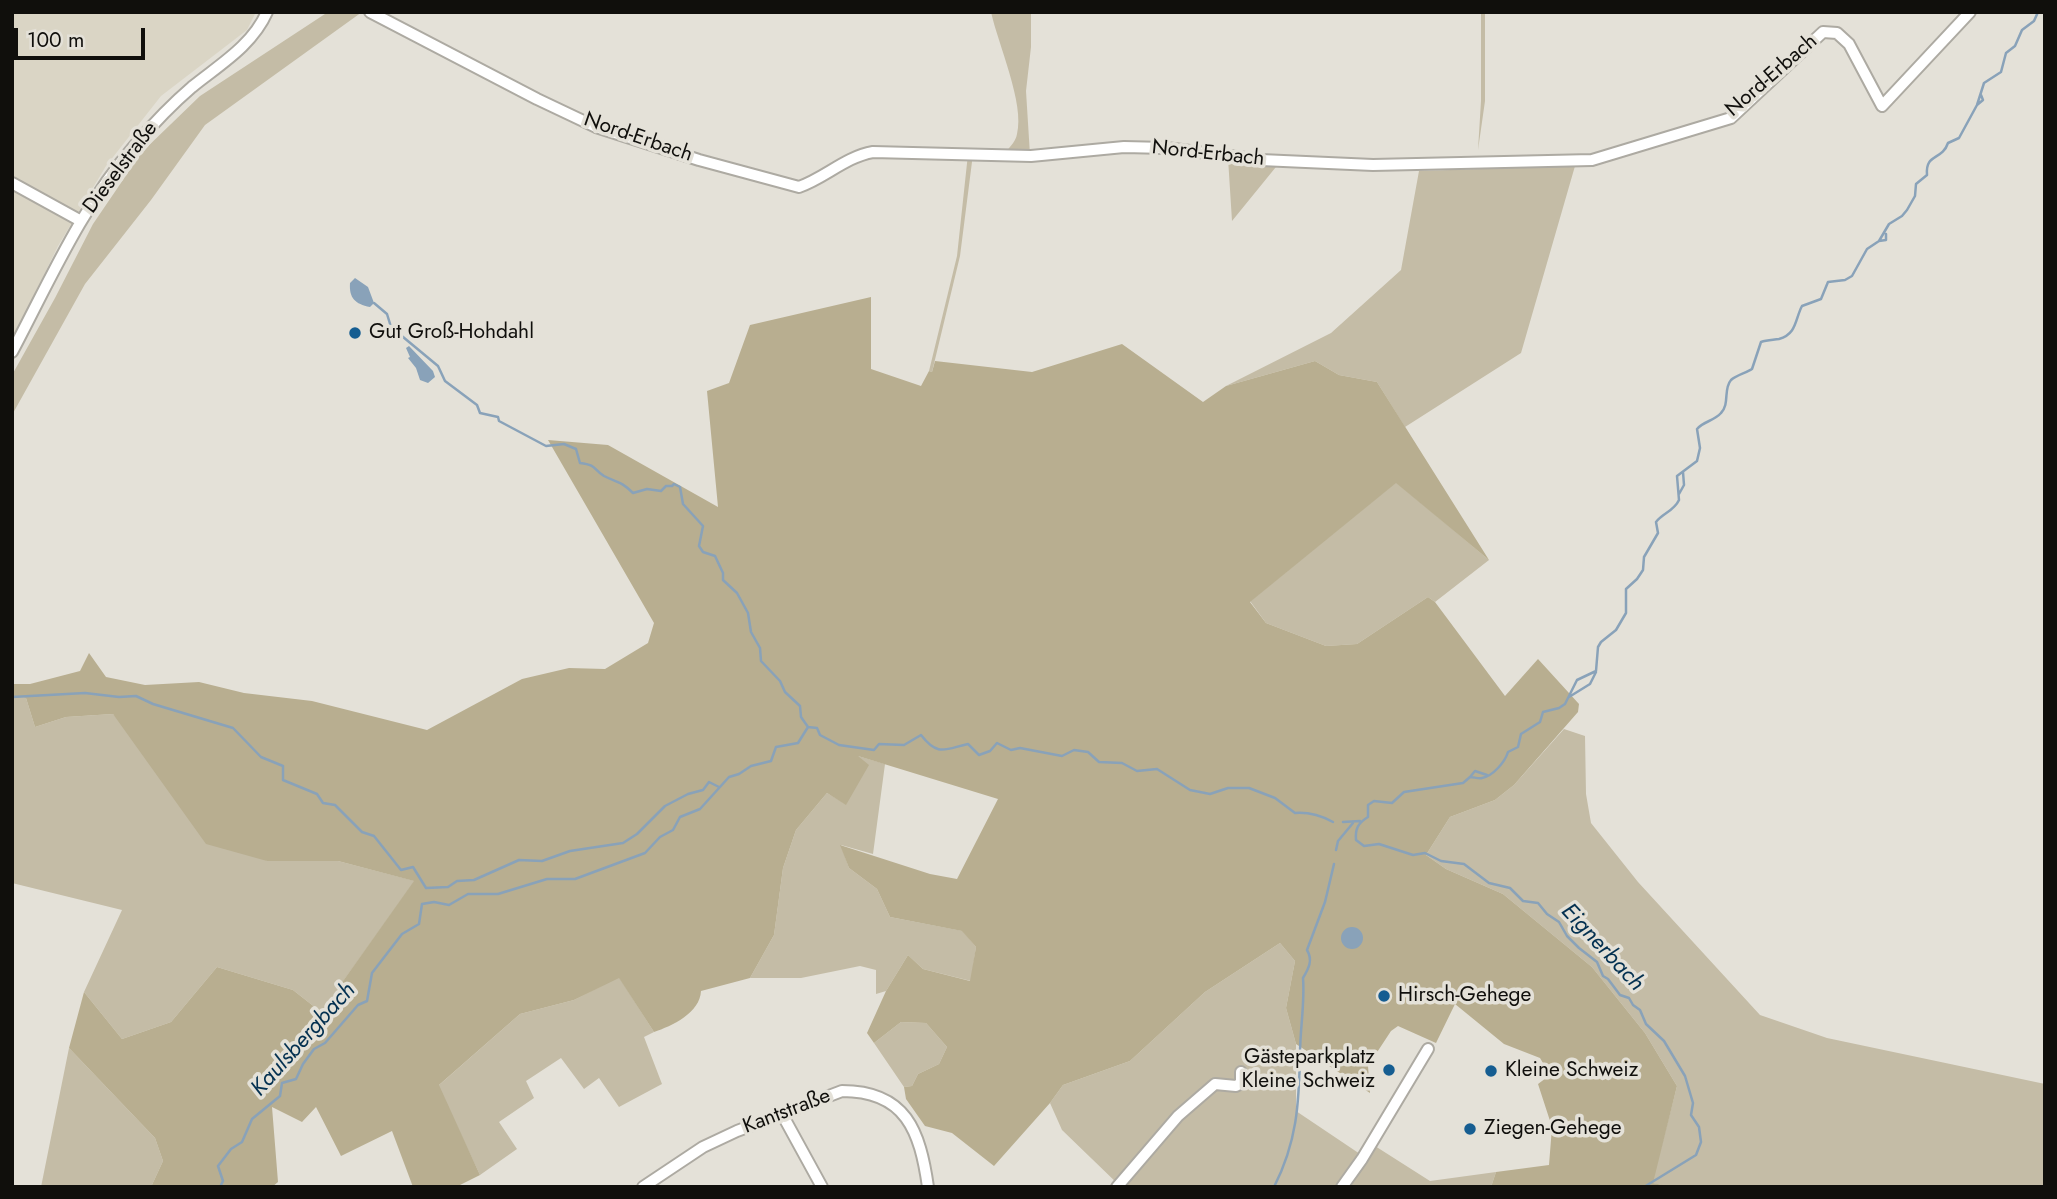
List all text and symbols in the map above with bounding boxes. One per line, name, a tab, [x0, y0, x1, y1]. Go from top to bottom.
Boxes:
scale bar	[18, 14, 149, 58]
text: 100 m	[27, 25, 84, 55]
street label: Nord-Erbach	[1721, 29, 1823, 123]
street label: Nord-Erbach	[580, 108, 696, 168]
street label: Dieselstraße	[78, 117, 164, 219]
street label: Nord-Erbach	[1150, 136, 1266, 172]
place label: Gut Groß-Hohdahl	[369, 320, 534, 346]
marker: Gut Groß-Hohdahl	[347, 325, 363, 341]
water label: Eignerbach	[1555, 899, 1649, 997]
water label: Kaulsbergbach	[246, 978, 362, 1102]
place label: Hirsch-Gehege	[1398, 983, 1531, 1009]
marker: Hirsch-Gehege	[1376, 988, 1392, 1004]
place label: Gästeparkplatz Kleine Schweiz	[1242, 1045, 1375, 1095]
place label: Kleine Schweiz	[1505, 1058, 1638, 1084]
marker: Gästeparkplatz Kleine Schweiz	[1381, 1062, 1397, 1078]
marker: Kleine Schweiz	[1483, 1063, 1499, 1079]
street label: Kantstraße	[740, 1084, 834, 1140]
place label: Ziegen-Gehege	[1484, 1116, 1622, 1142]
marker: Ziegen-Gehege	[1462, 1121, 1478, 1137]

